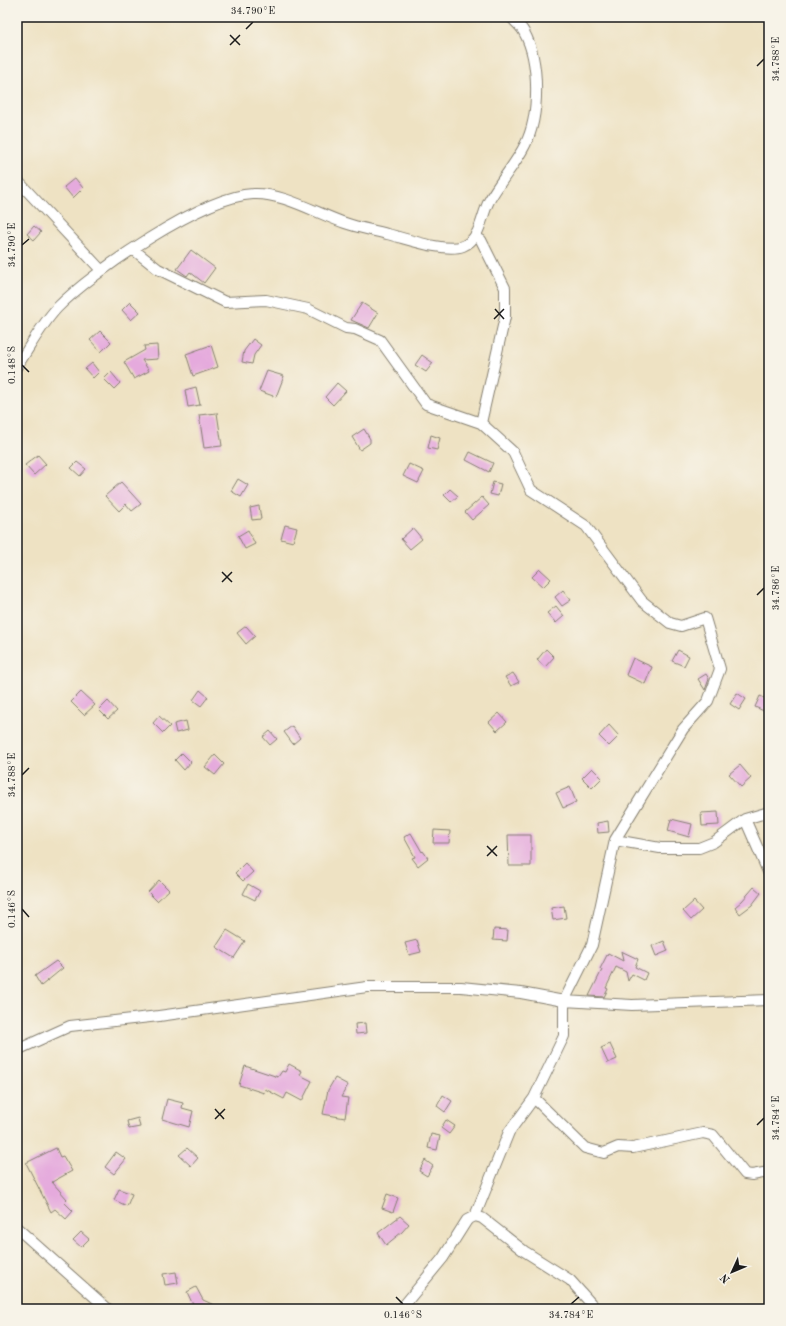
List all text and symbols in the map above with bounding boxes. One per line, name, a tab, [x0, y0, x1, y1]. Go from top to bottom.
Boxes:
text: 34.790°E	[231, 6, 275, 16]
text: 34.788°E	[771, 37, 781, 81]
text: 34.790°E	[7, 223, 17, 267]
text: 0.148°S	[7, 346, 17, 384]
text: 34.786°E	[771, 566, 781, 610]
text: 34.788°E	[7, 753, 17, 797]
text: 0.146°S	[7, 890, 17, 928]
text: 34.784°E	[771, 1096, 781, 1140]
north arrow	[712, 1252, 752, 1292]
text: N	[719, 1271, 733, 1285]
text: 0.146°S	[384, 1310, 422, 1320]
text: 34.784°E	[549, 1310, 593, 1320]

